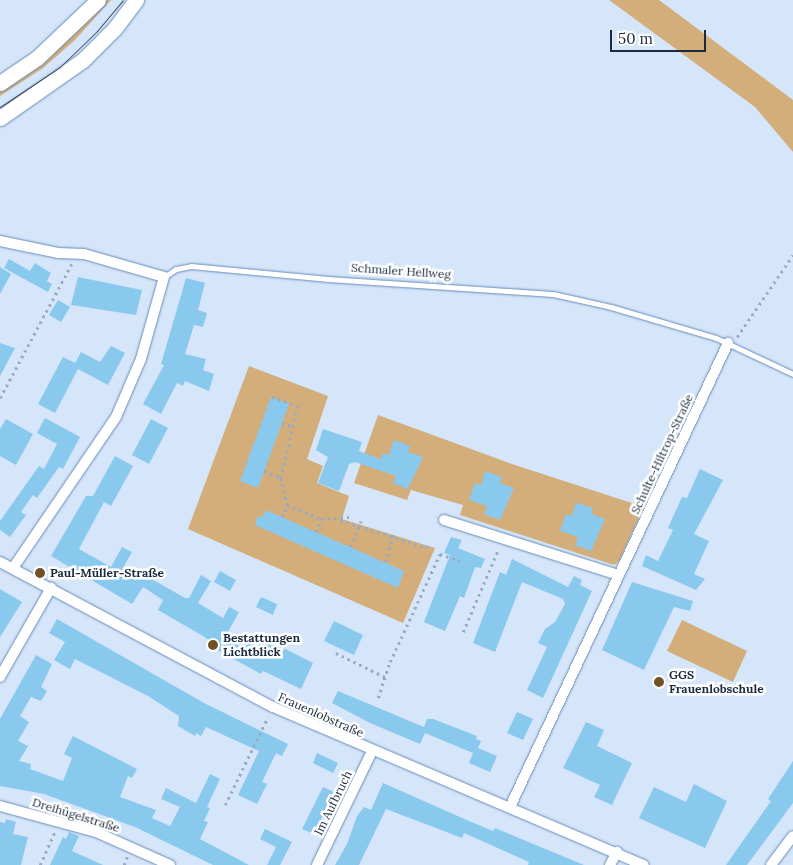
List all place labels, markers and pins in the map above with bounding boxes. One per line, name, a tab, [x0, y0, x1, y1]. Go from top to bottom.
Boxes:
place label: Paul-Müller-Straße	[50, 566, 164, 580]
marker: Paul-Müller-Straße	[34, 567, 46, 579]
place label: Bestattungen Lichtblick	[223, 631, 300, 659]
marker: Bestattungen Lichtblick	[207, 639, 219, 651]
place label: GGS Frauenlobschule	[669, 668, 764, 696]
marker: GGS Frauenlobschule	[653, 676, 665, 688]

